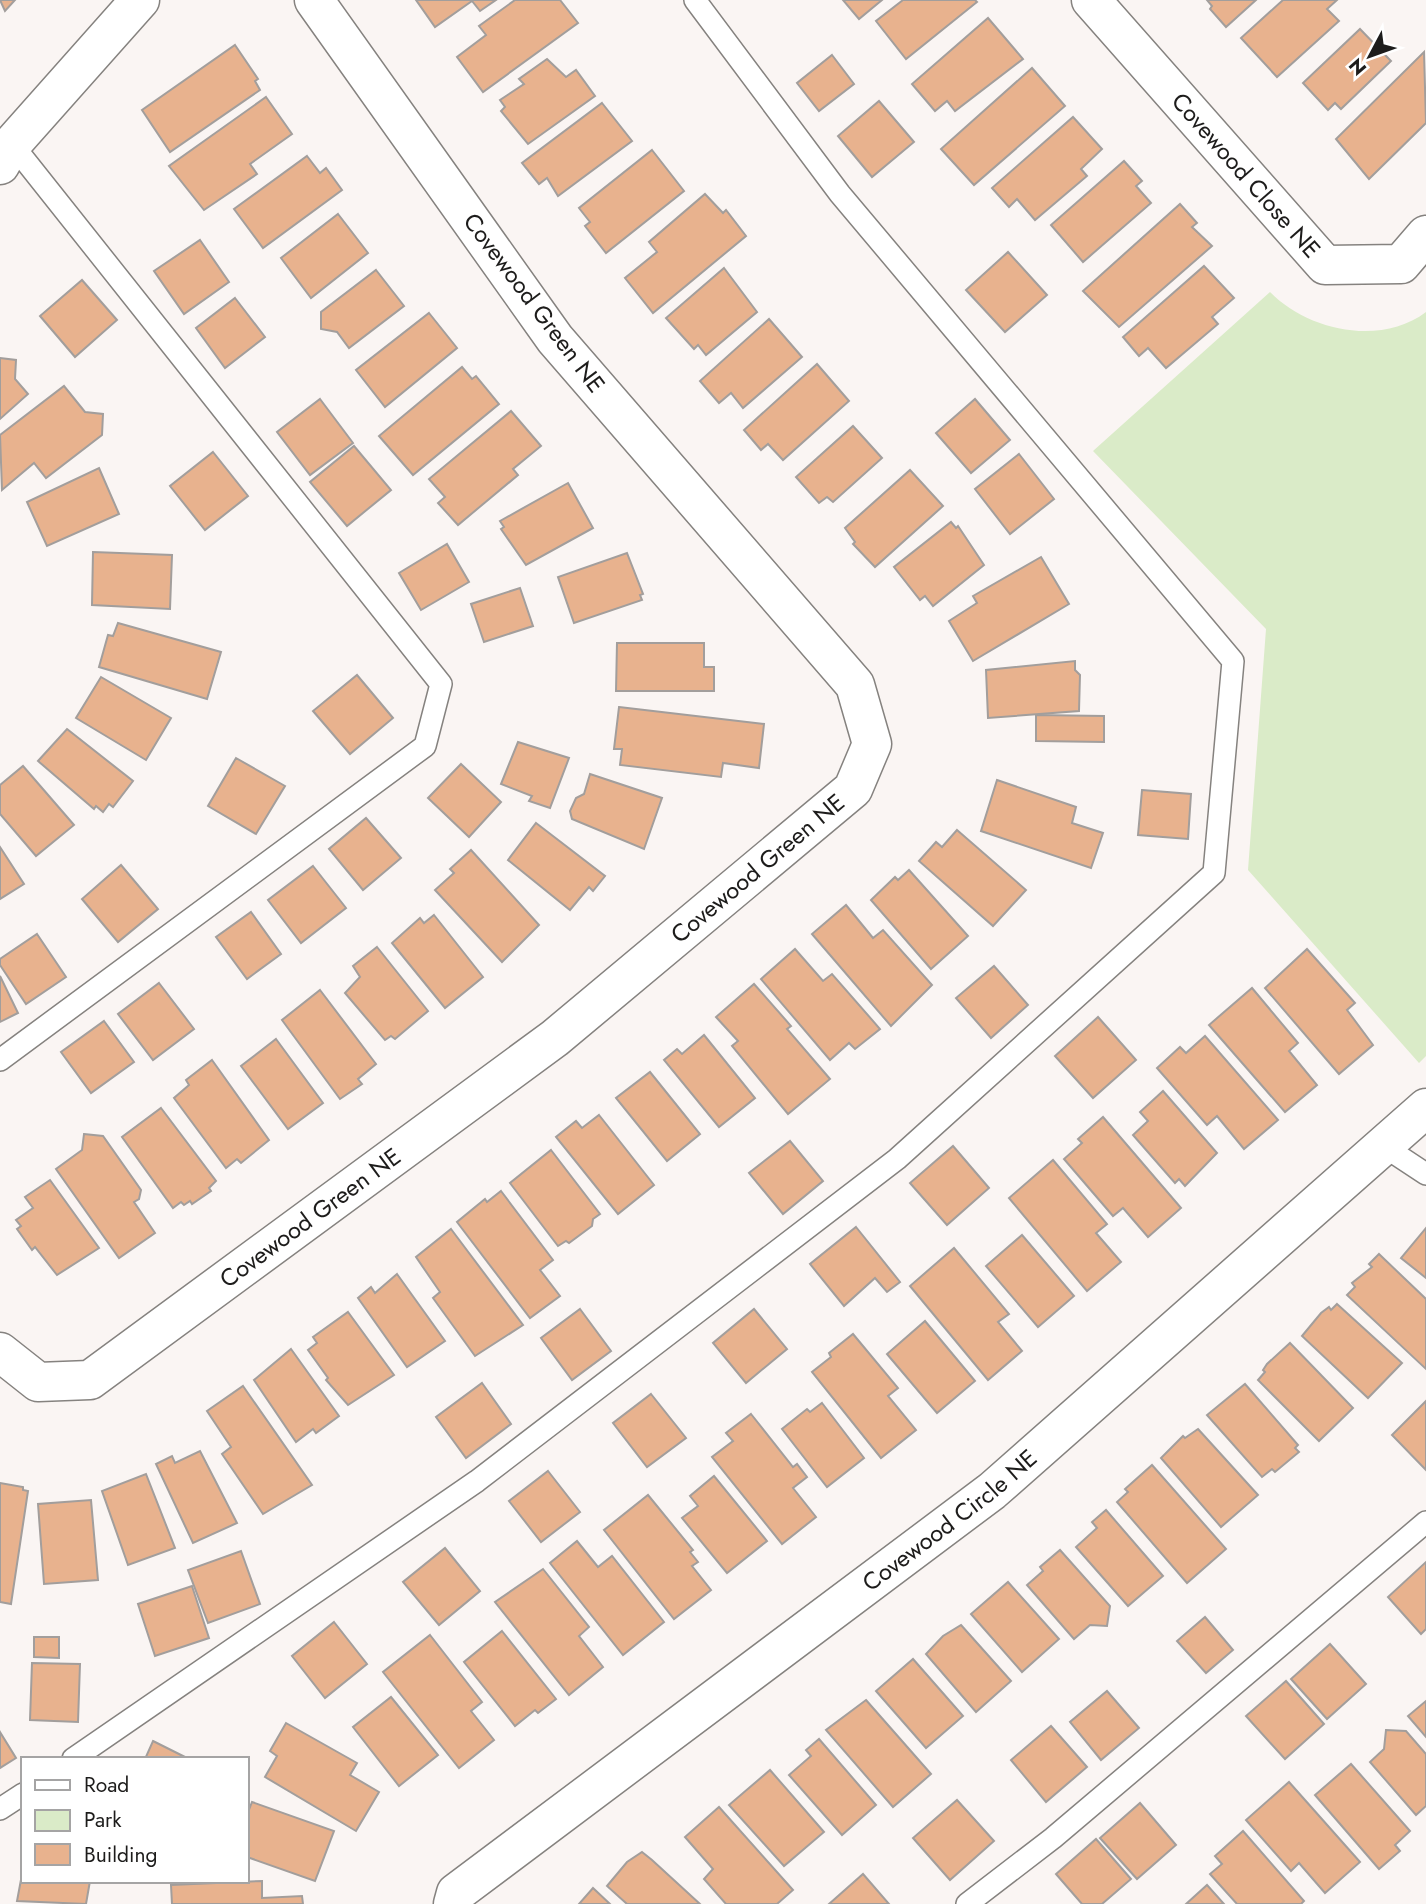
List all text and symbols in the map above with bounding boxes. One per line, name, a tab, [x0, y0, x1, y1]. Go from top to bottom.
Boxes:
north arrow	[1335, 21, 1405, 91]
text: N	[1342, 52, 1373, 81]
street label: Covewood Close NE	[1163, 85, 1329, 266]
street label: Covewood Green NE	[455, 205, 614, 400]
street label: Covewood Green NE	[663, 785, 852, 951]
street label: Covewood Green NE	[212, 1139, 408, 1296]
street label: Covewood Circle NE	[855, 1441, 1045, 1599]
legend	[21, 1757, 248, 1883]
text: Road	[84, 1770, 129, 1800]
text: Park	[84, 1805, 122, 1835]
text: Building	[84, 1840, 157, 1870]

